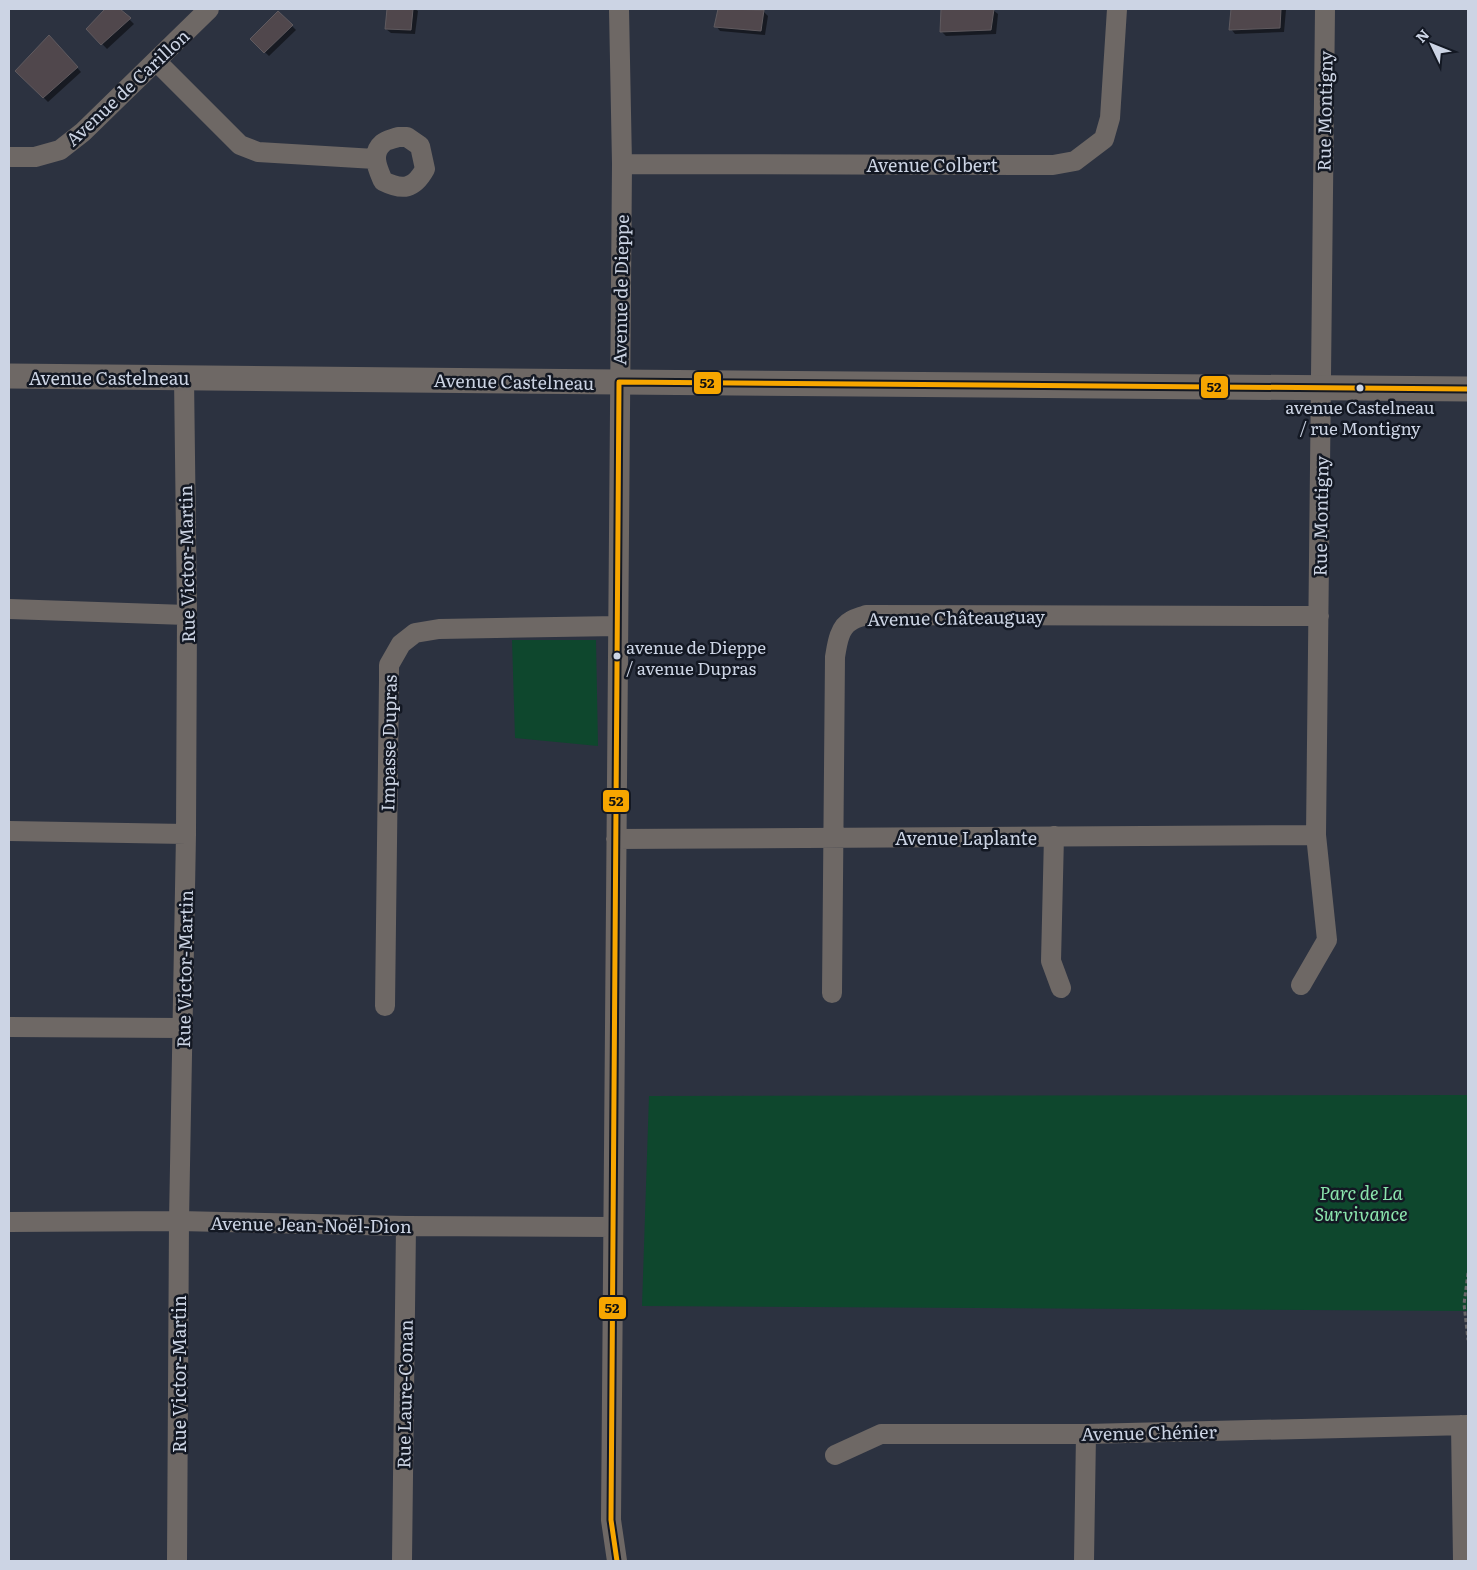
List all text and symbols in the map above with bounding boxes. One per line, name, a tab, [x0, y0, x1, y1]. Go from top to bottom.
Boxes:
north arrow	[1407, 20, 1457, 70]
street label: Avenue de Carillon	[59, 22, 195, 152]
text: N	[1410, 24, 1433, 47]
street label: Rue Montigny	[1309, 50, 1339, 172]
street label: Avenue Colbert	[866, 151, 999, 178]
street label: Avenue de Dieppe	[605, 214, 635, 366]
street label: Avenue Castelneau	[29, 364, 189, 391]
street label: Avenue Castelneau	[433, 366, 595, 396]
line badge: 52	[693, 371, 722, 395]
text: 52	[700, 372, 715, 392]
line badge: 52	[1200, 375, 1229, 399]
text: 52	[1207, 376, 1222, 396]
marker: avenue Castelneau / rue Montigny	[1355, 383, 1365, 393]
place label: avenue Castelneau / rue Montigny	[1285, 394, 1435, 440]
street label: Rue Montigny	[1305, 455, 1335, 577]
street label: Rue Victor-Martin	[171, 485, 201, 643]
street label: Avenue Châteauguay	[867, 602, 1046, 632]
place label: avenue de Dieppe / avenue Dupras	[626, 634, 766, 680]
marker: avenue de Dieppe / avenue Dupras	[612, 651, 622, 661]
street label: Impasse Dupras	[373, 674, 403, 812]
line badge: 52	[602, 789, 630, 813]
text: 52	[609, 790, 624, 810]
street label: Avenue Laplante	[895, 824, 1037, 851]
street label: Rue Victor-Martin	[169, 890, 199, 1048]
park label: Parc de La Survivance	[1315, 1179, 1407, 1227]
street label: Avenue Jean-Noël-Dion	[210, 1209, 412, 1239]
street label: Rue Victor-Martin	[165, 1295, 192, 1453]
line badge: 52	[598, 1296, 627, 1320]
text: 52	[605, 1297, 620, 1317]
street label: Rue Laure-Conan	[389, 1319, 419, 1469]
street label: Avenue Chénier	[1081, 1417, 1218, 1447]

